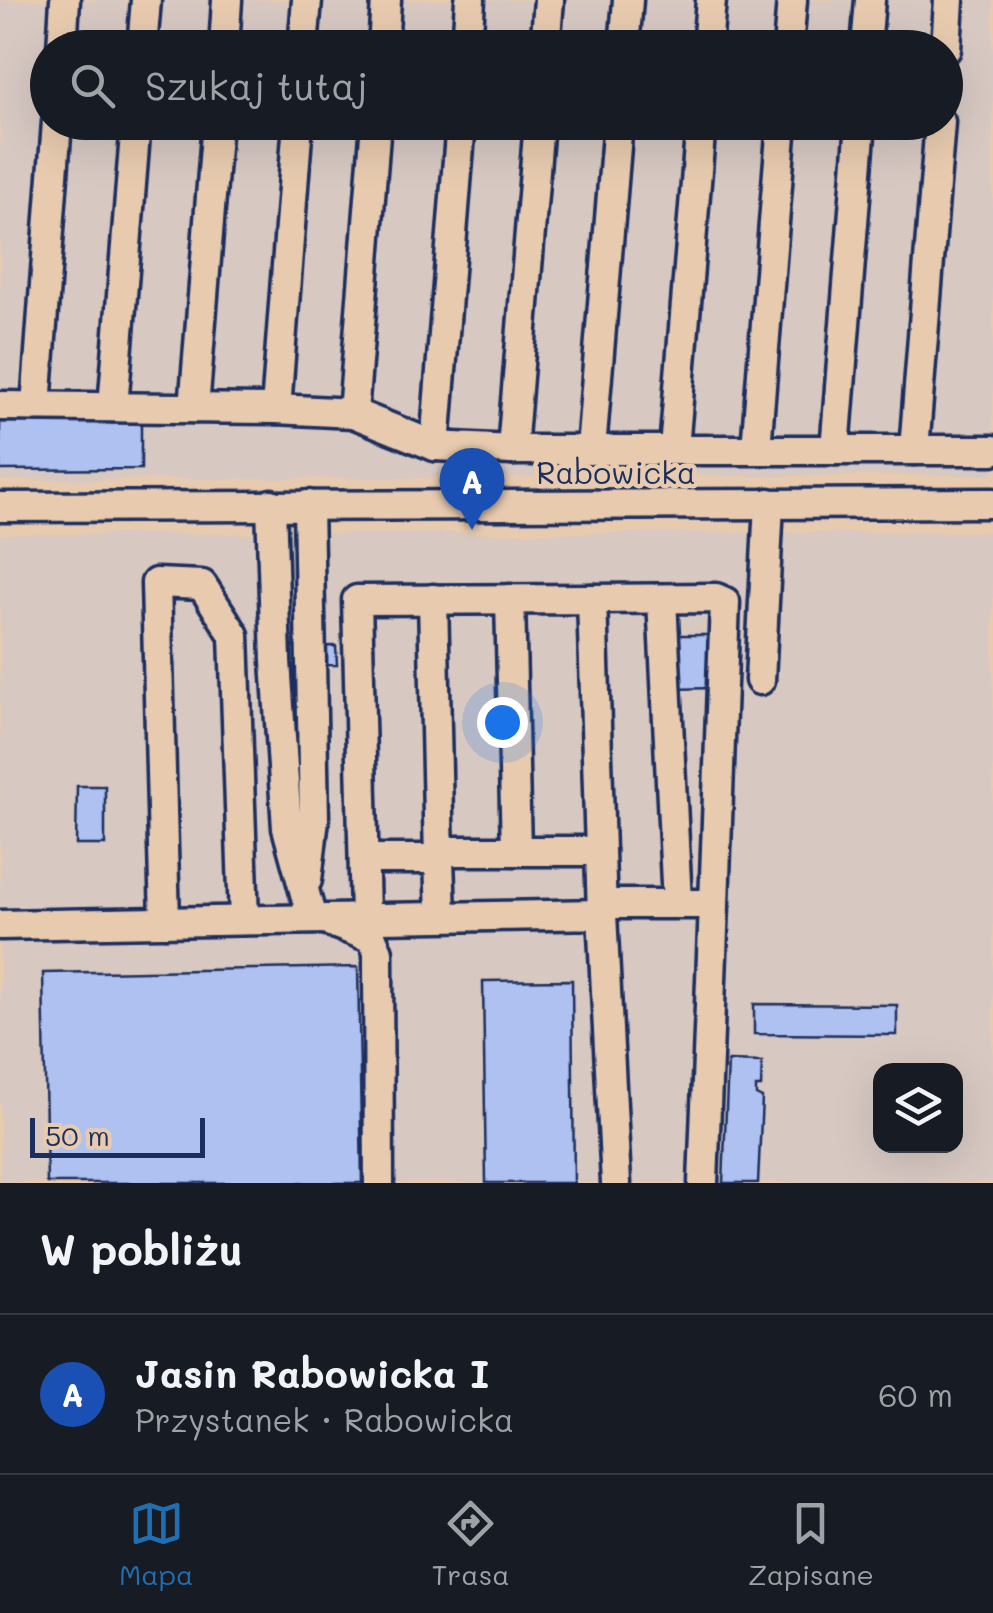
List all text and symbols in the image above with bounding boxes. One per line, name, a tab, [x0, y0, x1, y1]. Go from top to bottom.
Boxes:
search box	[30, 30, 963, 140]
icon: search	[65, 58, 120, 113]
text: Szukaj tutaj	[145, 60, 368, 110]
pin: A	[440, 448, 504, 530]
street label: Rabowicka	[536, 452, 696, 492]
your location	[477, 697, 528, 748]
map controls	[873, 1063, 963, 1153]
button: layers	[873, 1063, 963, 1153]
scale bar	[30, 1113, 205, 1158]
text: 50 m	[45, 1117, 110, 1153]
text: W pobliżu	[40, 1221, 243, 1276]
text: Jasin Rabowicka I	[135, 1348, 489, 1398]
text: A	[61, 1373, 84, 1415]
text: 60 m	[878, 1373, 953, 1415]
text: Przystanek · Rabowicka	[135, 1398, 514, 1440]
tab: Mapa	[119, 1496, 194, 1592]
tab: Trasa	[432, 1496, 510, 1592]
tab: Zapisane	[748, 1496, 874, 1592]

